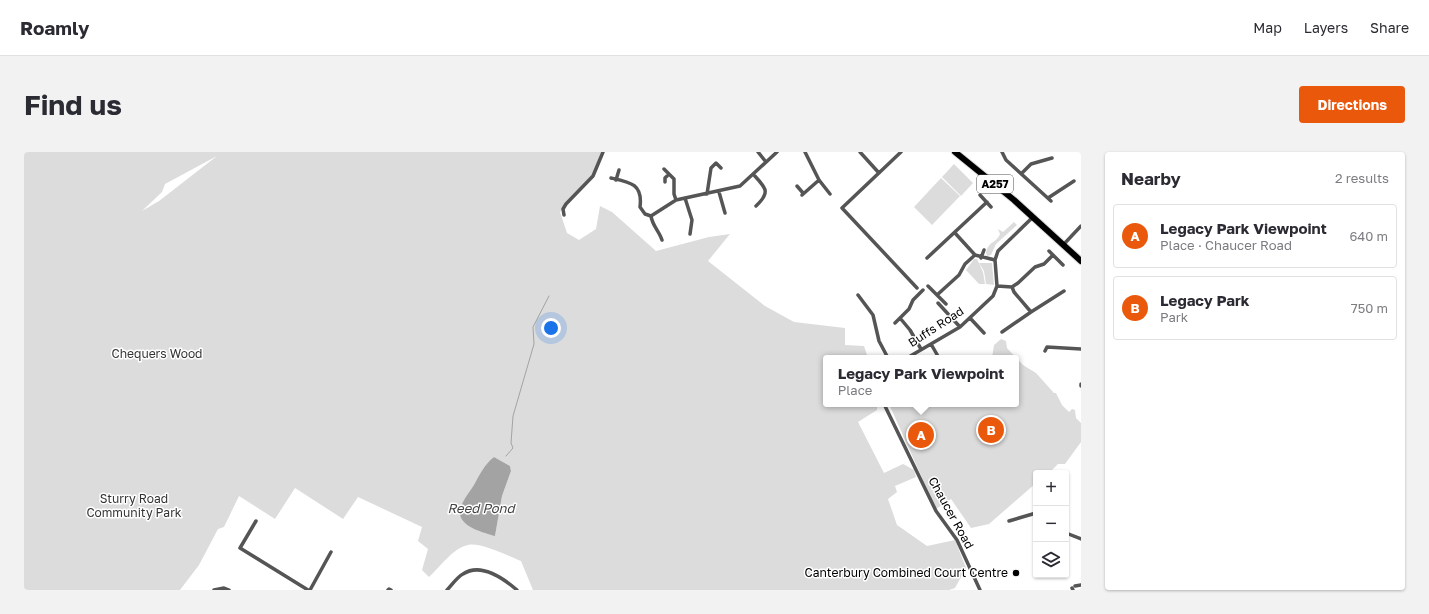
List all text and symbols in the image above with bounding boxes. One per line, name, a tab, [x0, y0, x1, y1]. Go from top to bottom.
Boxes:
text: Roamly	[20, 16, 89, 39]
text: Map	[1253, 19, 1282, 36]
text: Layers	[1304, 19, 1348, 36]
text: Share	[1370, 19, 1409, 36]
button: Directions	[1299, 86, 1405, 123]
text: Find us	[24, 88, 122, 121]
text: Nearby	[1121, 168, 1181, 189]
text: 2 results	[1335, 170, 1389, 186]
road number: A257	[977, 175, 1013, 193]
text: Legacy Park Viewpoint	[1160, 219, 1327, 237]
text: A	[1130, 228, 1140, 244]
text: 640 m	[1349, 228, 1388, 244]
text: Place · Chaucer Road	[1160, 237, 1292, 253]
text: Legacy Park	[1160, 291, 1250, 309]
text: B	[1130, 300, 1140, 316]
text: 750 m	[1351, 300, 1388, 316]
street label: Buffs Road	[905, 303, 966, 350]
text: Park	[1160, 309, 1188, 325]
your location	[541, 318, 561, 338]
park label: Chequers Wood	[112, 346, 202, 361]
popup	[823, 355, 1019, 407]
text: Legacy Park Viewpoint	[838, 364, 1004, 382]
text: Place	[838, 382, 872, 398]
pin: B	[978, 415, 1004, 445]
pin: A	[908, 420, 934, 450]
map controls	[1033, 470, 1069, 578]
button: +	[1033, 470, 1069, 506]
street label: Chaucer Road	[925, 474, 977, 551]
park label: Sturry Road Community Park	[86, 491, 182, 520]
water label: Reed Pond	[447, 500, 517, 516]
button: −	[1033, 506, 1069, 542]
button: layers	[1033, 542, 1069, 578]
place label: Canterbury Combined Court Centre	[805, 565, 1008, 580]
marker: Canterbury Combined Court Centre	[1011, 568, 1021, 578]

